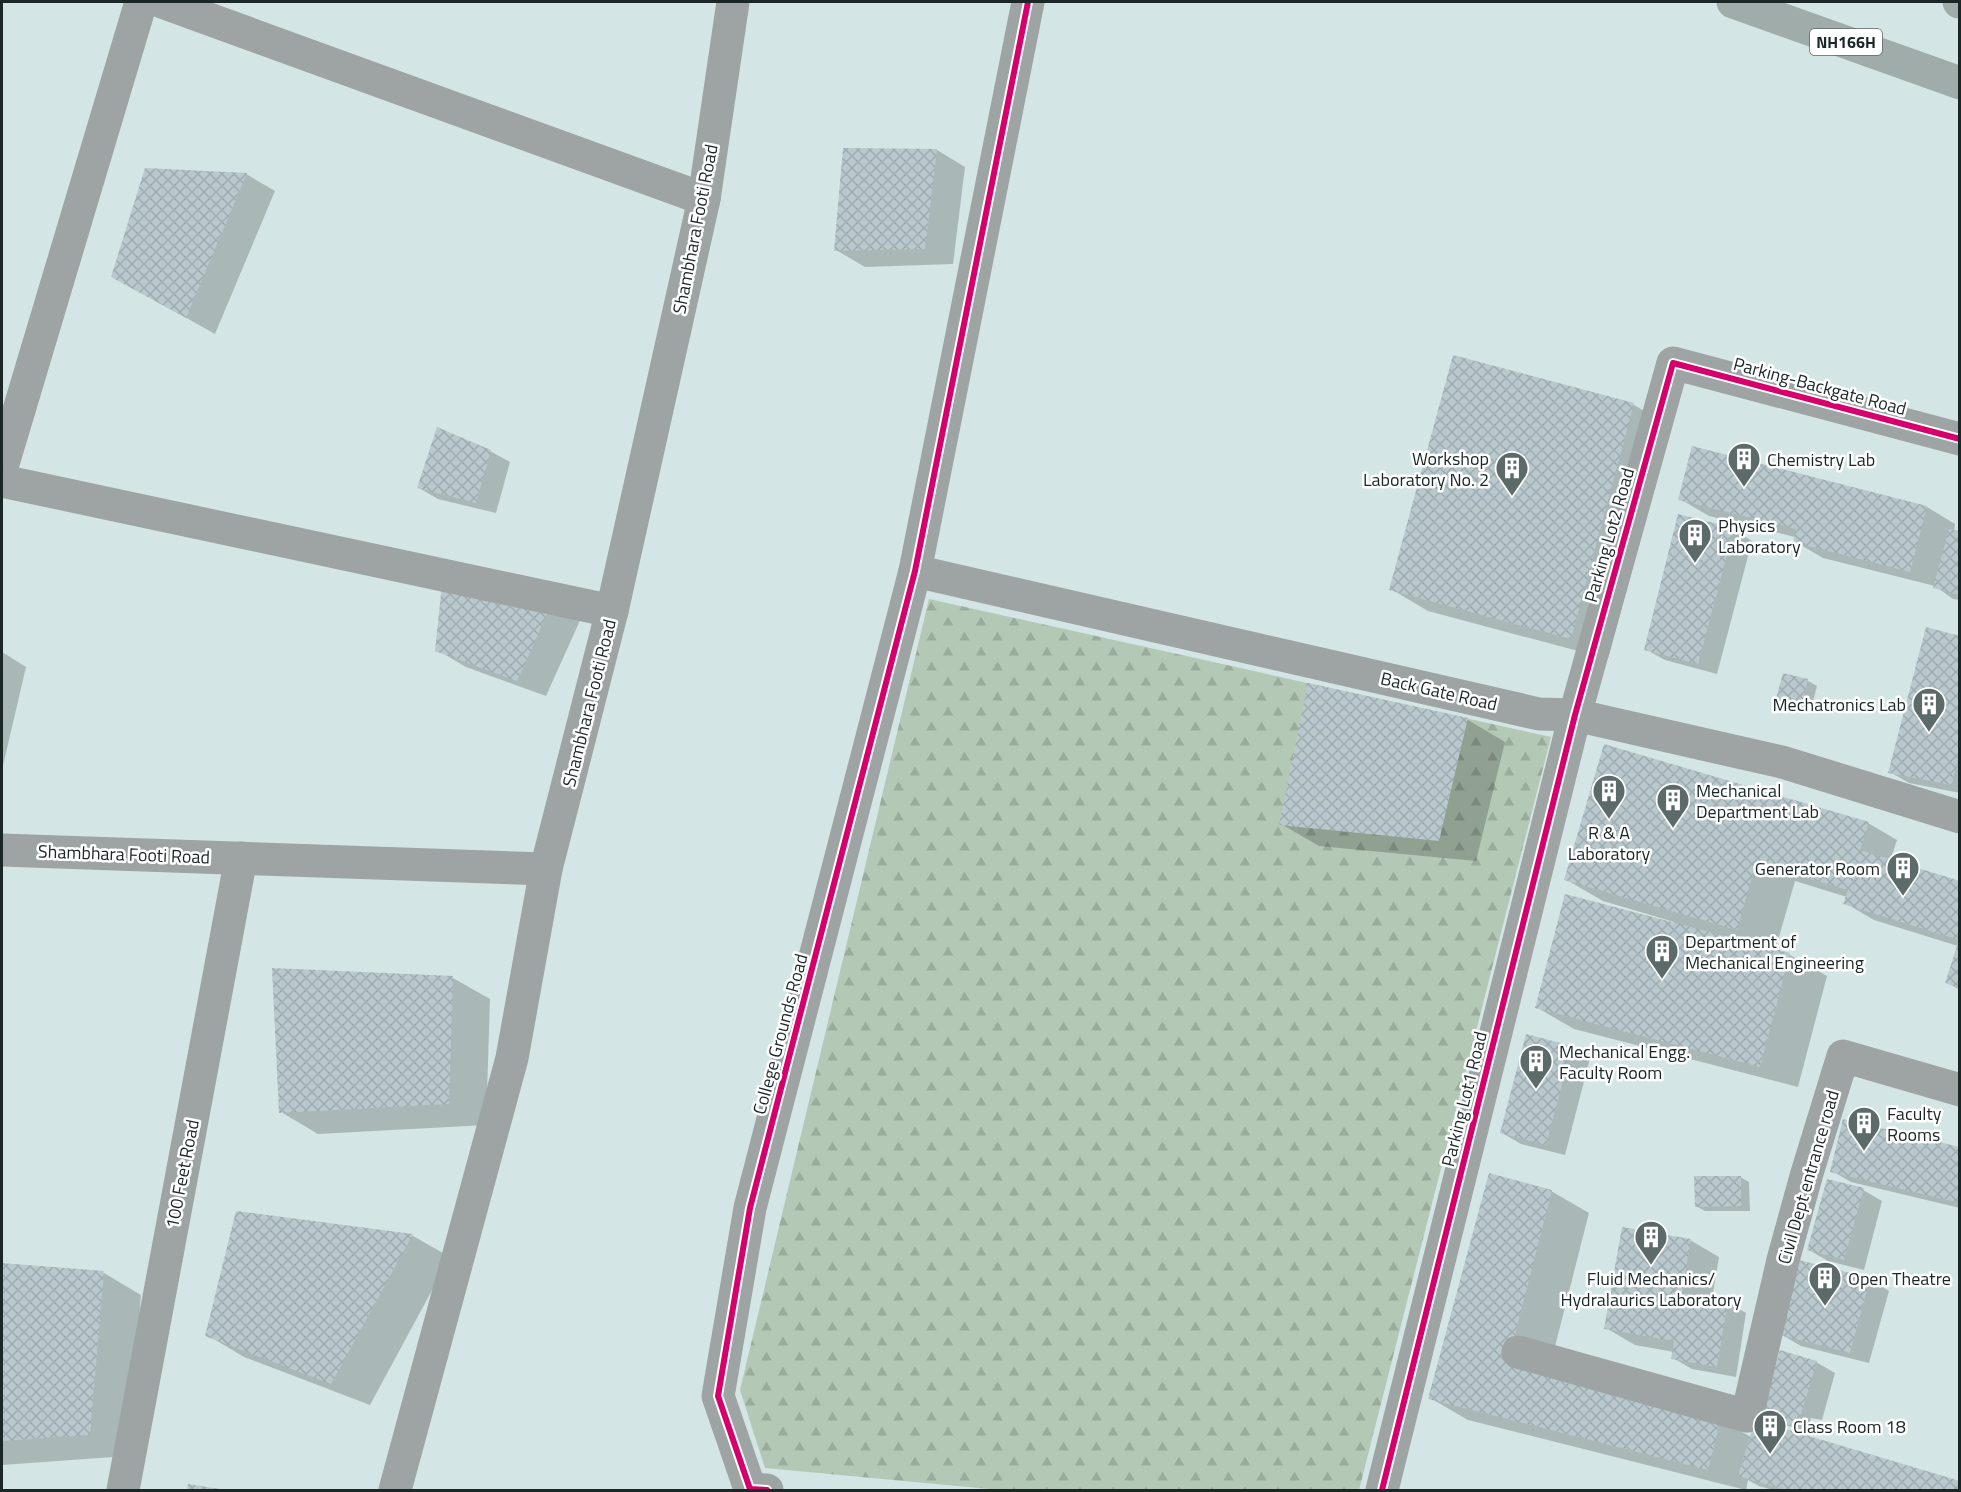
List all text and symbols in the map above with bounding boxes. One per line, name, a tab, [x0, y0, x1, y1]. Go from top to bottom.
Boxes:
road number: NH166H	[1810, 29, 1882, 55]
street label: Shambhara Footi Road	[665, 142, 725, 316]
street label: Parking-Backgate Road	[1731, 350, 1909, 422]
building icon: Chemistry Lab	[1726, 441, 1762, 488]
place label: Workshop Laboratory No. 2	[1363, 445, 1489, 493]
place label: Chemistry Lab	[1767, 446, 1875, 473]
building icon: Workshop Laboratory No. 2	[1494, 450, 1530, 497]
street label: Parking Lot2 Road	[1577, 465, 1641, 605]
place label: Physics Laboratory	[1718, 512, 1801, 560]
building icon: Physics Laboratory	[1677, 517, 1713, 564]
street label: Shambhara Footi Road	[555, 616, 623, 790]
street label: Back Gate Road	[1378, 664, 1500, 718]
building icon: Mechatronics Lab	[1911, 686, 1947, 733]
place label: Mechatronics Lab	[1773, 691, 1906, 718]
building icon: R & A Laboratory	[1591, 773, 1627, 820]
place label: Mechanical Department Lab	[1696, 777, 1819, 825]
building icon: Mechanical Department Lab	[1655, 782, 1691, 829]
place label: R & A Laboratory	[1568, 819, 1651, 867]
street label: Shambhara Footi Road	[38, 838, 210, 870]
building icon: Generator Room	[1885, 850, 1921, 897]
place label: Generator Room	[1755, 855, 1880, 882]
place label: Department of Mechanical Engineering	[1685, 928, 1864, 976]
building icon: Department of Mechanical Engineering	[1644, 933, 1680, 980]
street label: College Grounds Road	[746, 951, 814, 1117]
street label: Parking Lot1 Road	[1434, 1029, 1494, 1169]
place label: Mechanical Engg. Faculty Room	[1559, 1038, 1690, 1086]
building icon: Mechanical Engg. Faculty Room	[1518, 1043, 1554, 1090]
street label: Civil Dept entrance road	[1770, 1087, 1846, 1267]
place label: Faculty Rooms	[1887, 1100, 1942, 1148]
building icon: Faculty Rooms	[1846, 1105, 1882, 1152]
street label: 100 Feet Road	[158, 1117, 206, 1231]
building icon: Fluid Mechanics/ Hydralaurics Laboratory	[1633, 1219, 1669, 1266]
building icon: Open Theatre	[1807, 1260, 1843, 1307]
place label: Fluid Mechanics/ Hydralaurics Laboratory	[1560, 1265, 1742, 1313]
place label: Open Theatre	[1848, 1265, 1951, 1292]
building icon: Class Room 18	[1752, 1408, 1788, 1455]
place label: Class Room 18	[1793, 1413, 1906, 1440]

